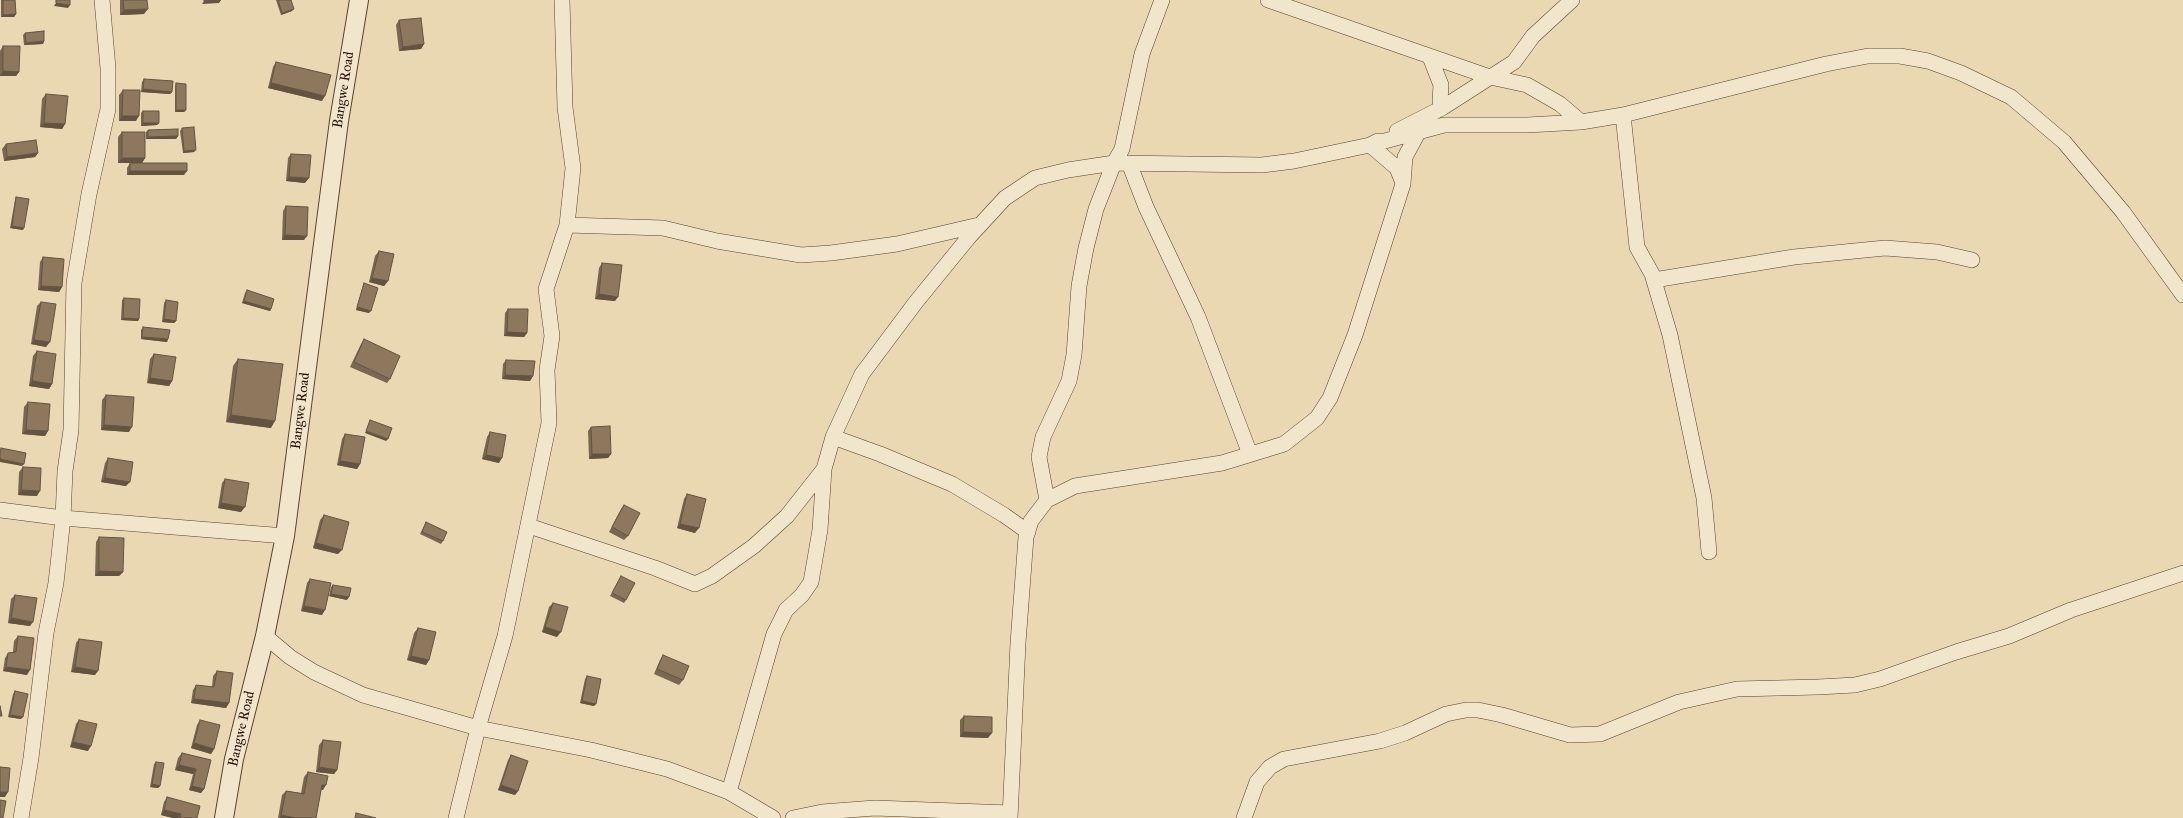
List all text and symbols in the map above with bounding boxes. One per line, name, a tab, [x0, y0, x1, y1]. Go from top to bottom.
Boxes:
street label: Bangwe Road	[330, 51, 358, 129]
street label: Bangwe Road	[288, 372, 314, 450]
street label: Bangwe Road	[225, 690, 259, 768]

